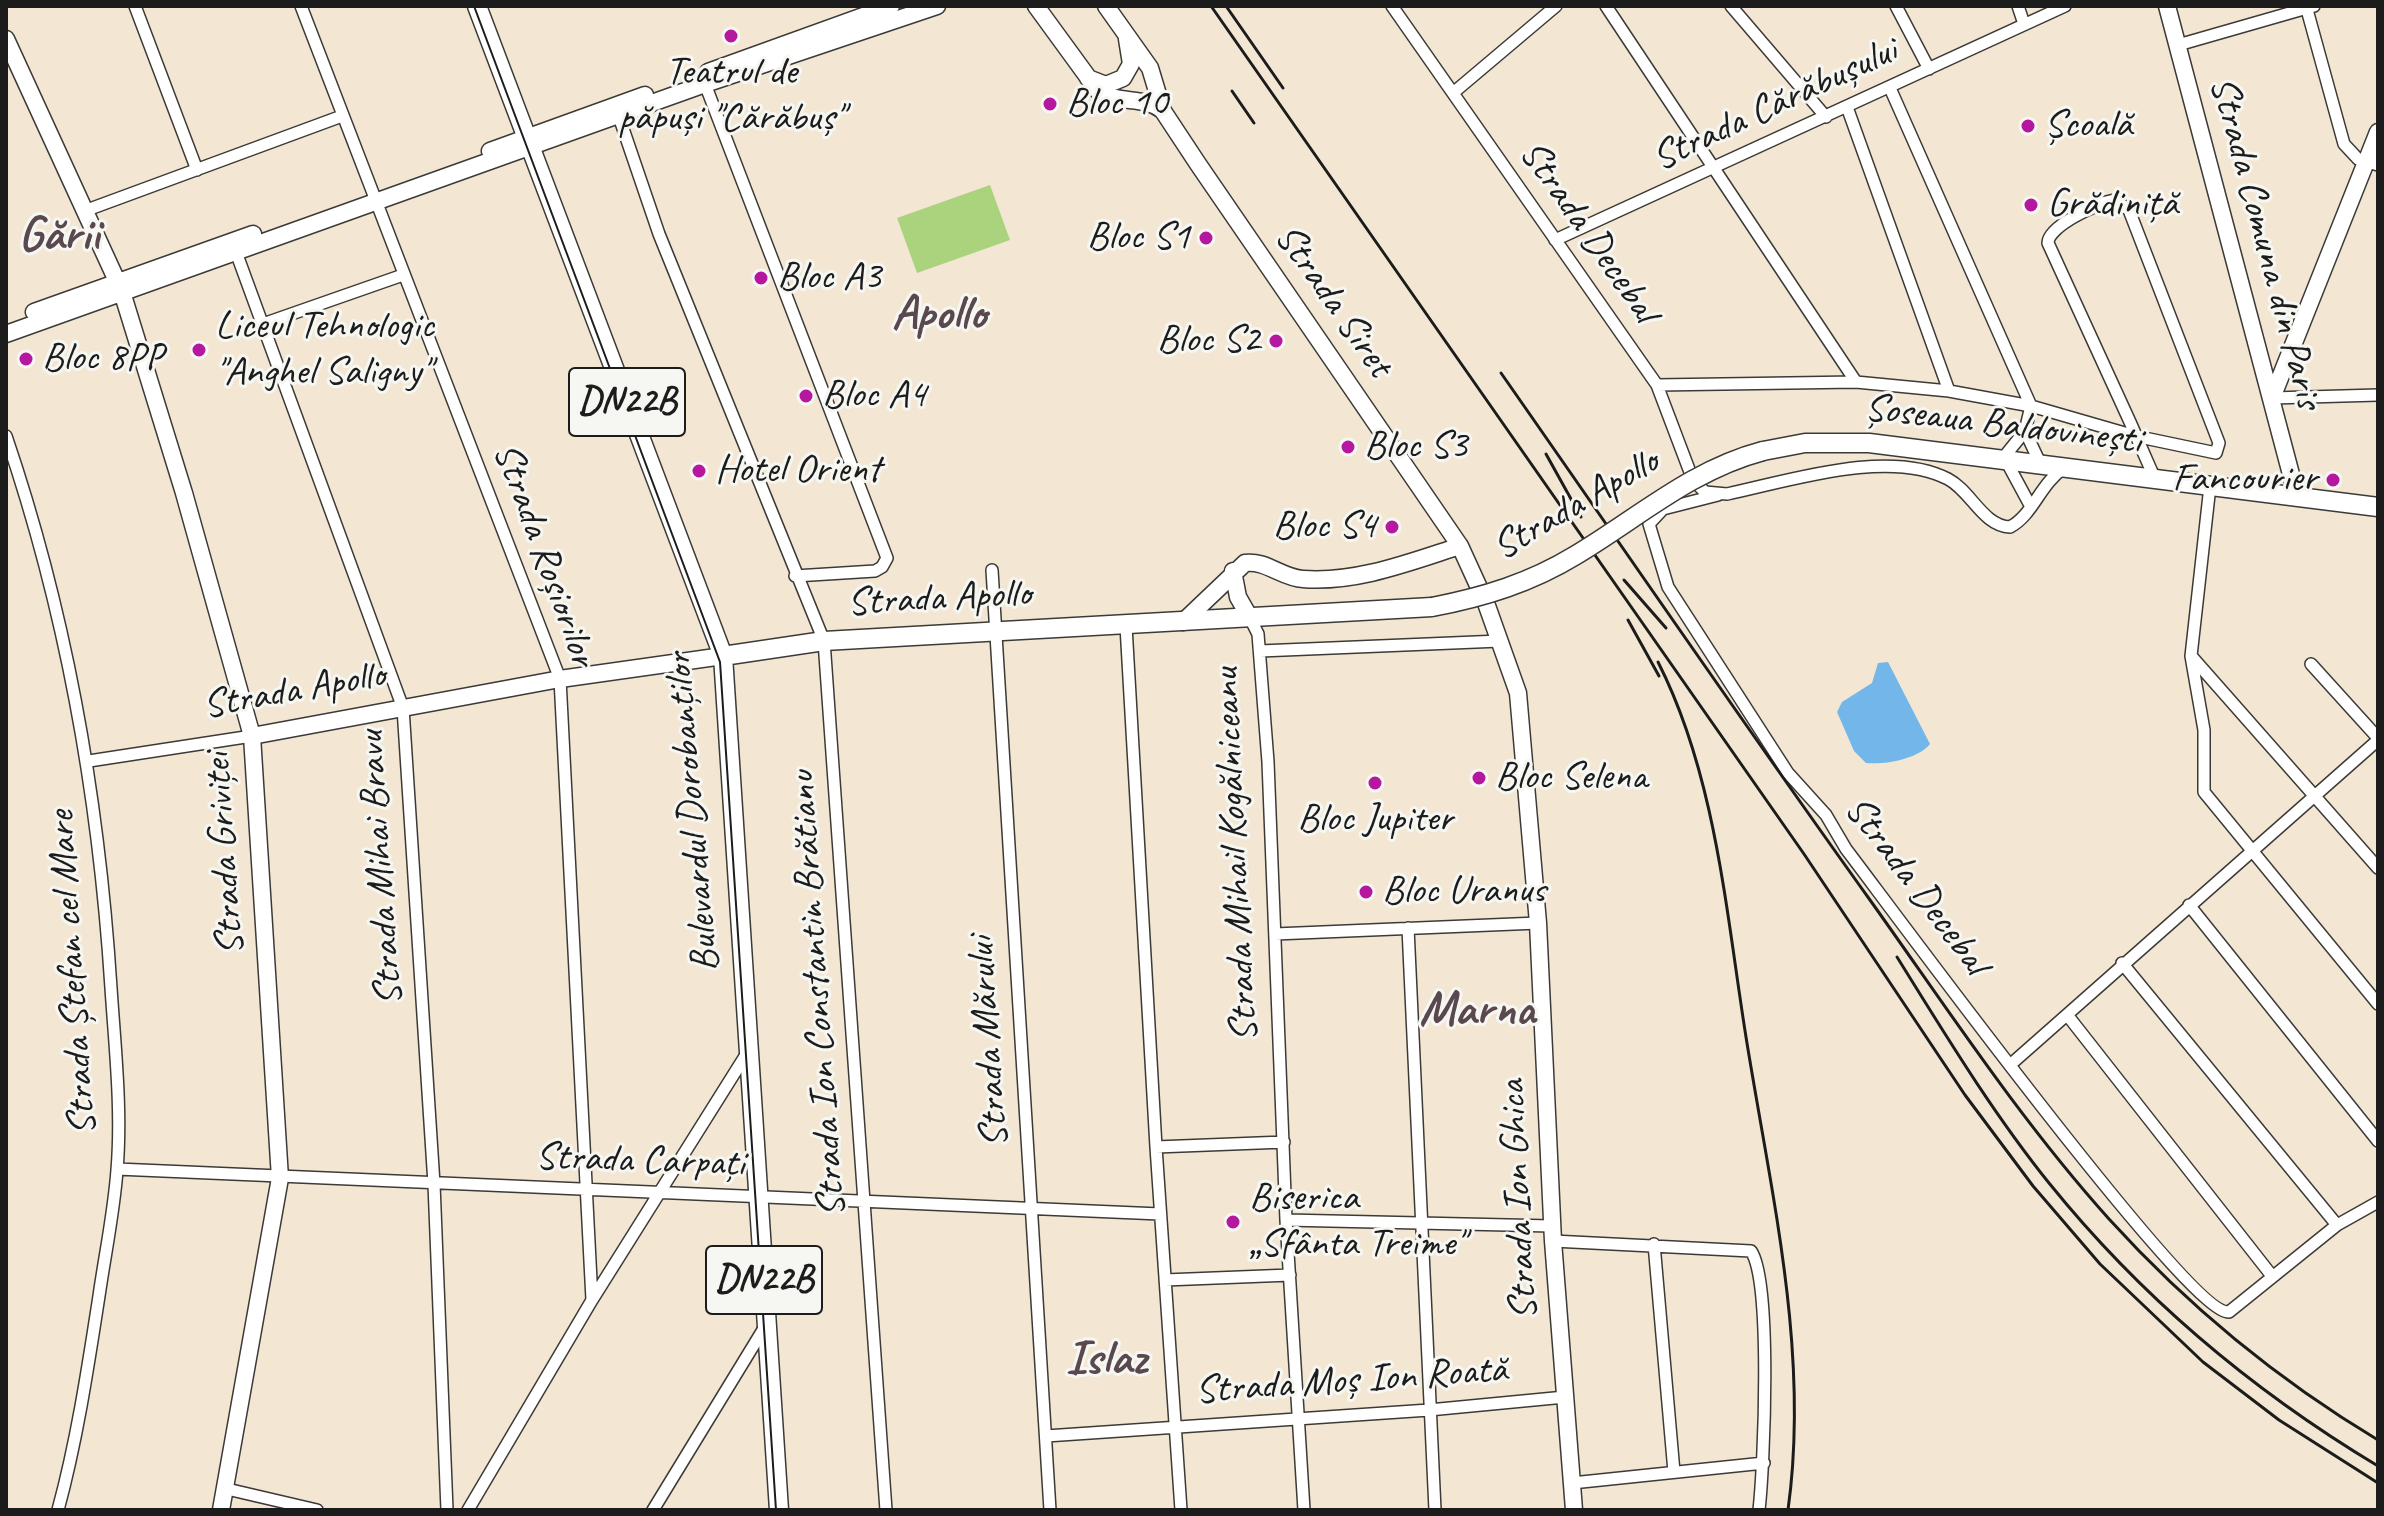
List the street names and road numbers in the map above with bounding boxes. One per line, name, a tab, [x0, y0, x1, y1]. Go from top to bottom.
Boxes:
street label: Strada Cărăbușului	[1645, 27, 1905, 183]
street label: Strada Comuna din Paris	[2198, 72, 2332, 414]
street label: Strada Decebal	[1508, 132, 1668, 332]
street label: Strada Siret	[1263, 215, 1403, 387]
road number: DN22B	[569, 368, 685, 436]
street label: Șoseaua Baldovinești	[1862, 384, 2144, 466]
street label: Strada Roșiorilor	[481, 437, 607, 673]
street label: Strada Apollo	[1484, 438, 1668, 572]
street label: Strada Apollo	[846, 570, 1032, 628]
street label: Bulevardul Dorobanților	[655, 650, 731, 974]
street label: Strada Apollo	[199, 651, 389, 731]
street label: Strada Mihail Kogălniceanu	[1202, 667, 1270, 1043]
street label: Strada Mihai Bravu	[347, 729, 415, 1007]
street label: Strada Griviței	[194, 751, 256, 957]
street label: Strada Ion Constantin Brătianu	[778, 769, 858, 1219]
street label: Strada Decebal	[1833, 787, 1999, 985]
street label: Strada Ștefan cel Mare	[38, 809, 108, 1137]
street label: Strada Mărului	[958, 935, 1020, 1149]
street label: Strada Ion Ghica	[1489, 1079, 1549, 1321]
street label: Strada Carpați	[535, 1133, 745, 1189]
road number: DN22B	[706, 1246, 822, 1314]
street label: Strada Moș Ion Roată	[1194, 1346, 1508, 1416]

